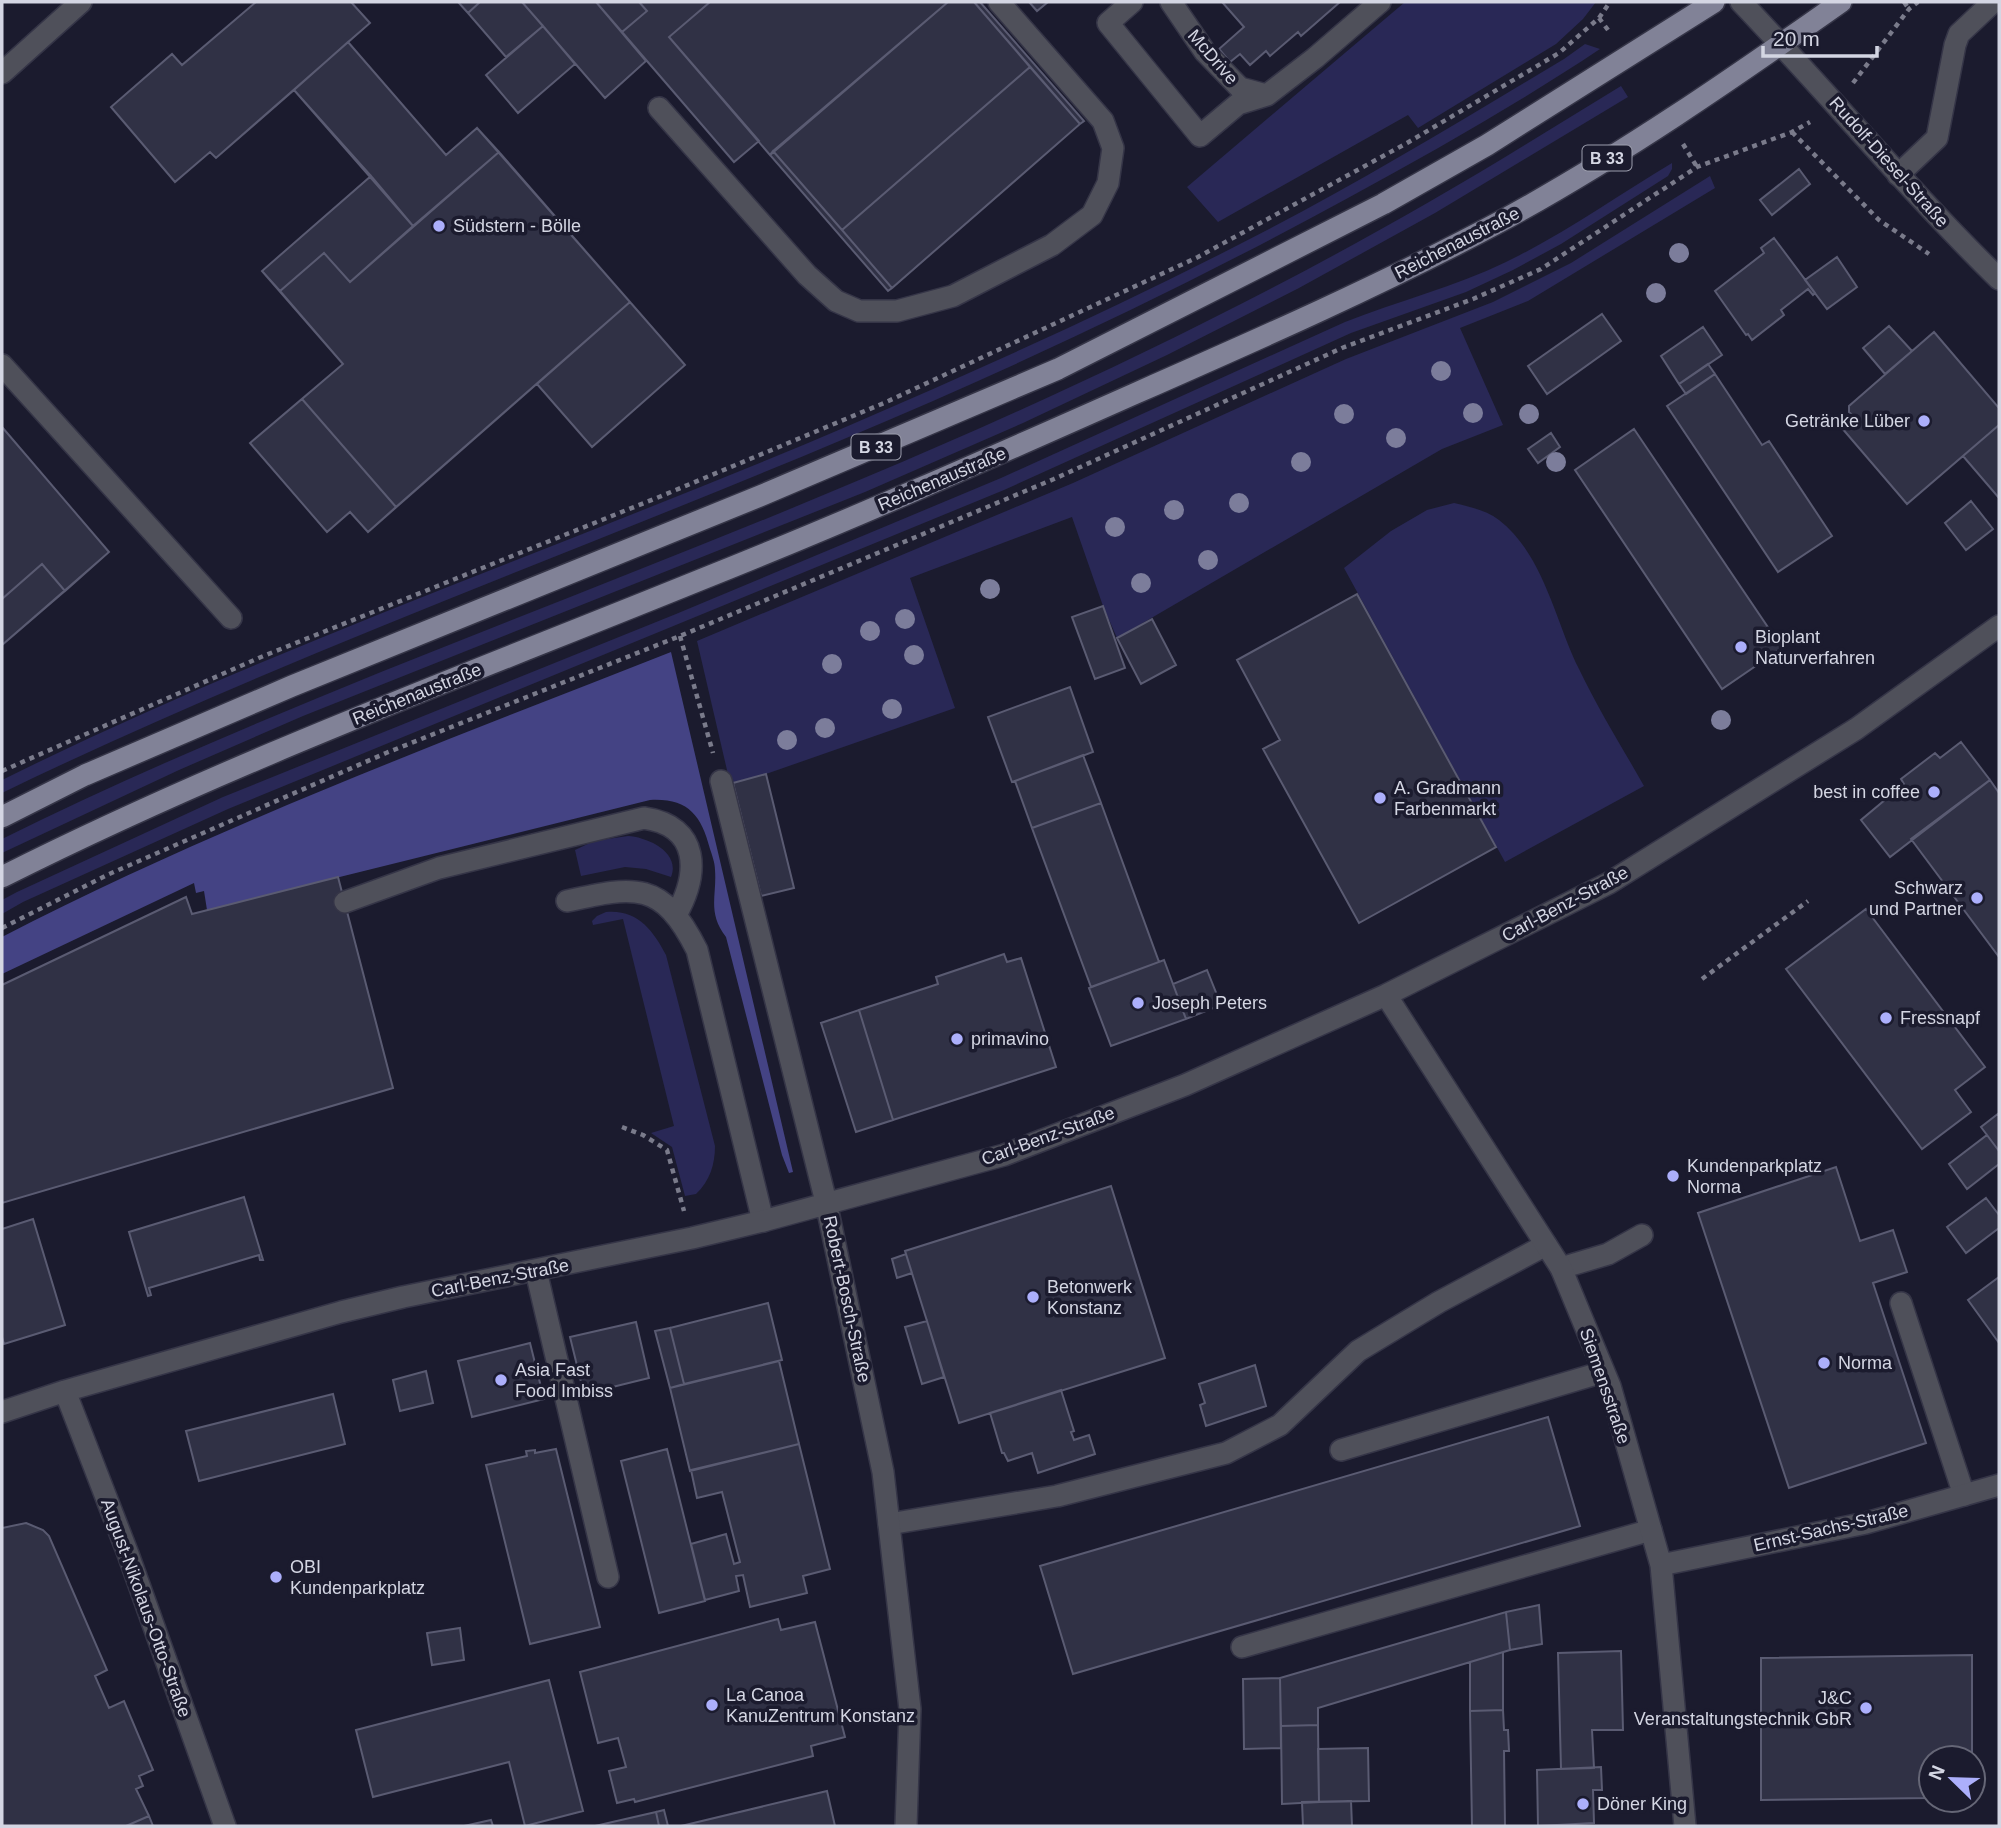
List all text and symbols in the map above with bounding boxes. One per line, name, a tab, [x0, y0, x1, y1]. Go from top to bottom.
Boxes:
scale bar	[1763, 14, 1877, 58]
street label: McDrive	[1184, 26, 1242, 88]
text: 20 m	[1773, 27, 1820, 50]
street label: Rudolf-Diesel-Straße	[1825, 93, 1953, 231]
road number: B 33	[1582, 146, 1632, 170]
street label: Reichenaustraße	[1391, 203, 1523, 283]
place label: Südstern - Bölle	[453, 216, 581, 236]
marker: Südstern - Bölle	[431, 218, 447, 234]
place label: Getränke Lüber	[1785, 411, 1910, 431]
marker: Getränke Lüber	[1916, 413, 1932, 429]
road number: B 33	[852, 434, 900, 460]
street label: Reichenaustraße	[875, 443, 1009, 515]
place label: Bioplant Naturverfahren	[1755, 627, 1875, 668]
marker: Bioplant Naturverfahren	[1733, 639, 1749, 655]
street label: Reichenaustraße	[350, 659, 484, 729]
place label: A. Gradmann Farbenmarkt	[1394, 778, 1501, 819]
place label: best in coffee	[1813, 782, 1920, 802]
marker: best in coffee	[1926, 784, 1942, 800]
marker: A. Gradmann Farbenmarkt	[1372, 790, 1388, 806]
street label: Carl-Benz-Straße	[1498, 862, 1632, 946]
place label: Schwarz und Partner	[1869, 878, 1963, 919]
marker: Schwarz und Partner	[1969, 890, 1985, 906]
place label: Joseph Peters	[1152, 993, 1267, 1013]
marker: Joseph Peters	[1130, 995, 1146, 1011]
place label: Fressnapf	[1900, 1008, 1981, 1028]
marker: Fressnapf	[1878, 1010, 1894, 1026]
place label: primavino	[971, 1029, 1049, 1049]
marker: primavino	[949, 1031, 965, 1047]
street label: Carl-Benz-Straße	[979, 1103, 1117, 1169]
place label: Kundenparkplatz Norma	[1687, 1156, 1822, 1197]
marker: Kundenparkplatz Norma	[1665, 1168, 1681, 1184]
street label: Robert-Bosch-Straße	[820, 1214, 874, 1384]
street label: Carl-Benz-Straße	[429, 1255, 571, 1301]
place label: Betonwerk Konstanz	[1047, 1277, 1133, 1318]
marker: Betonwerk Konstanz	[1025, 1289, 1041, 1305]
street label: Siemensstraße	[1576, 1326, 1634, 1446]
place label: Norma	[1838, 1353, 1893, 1373]
marker: Norma	[1816, 1355, 1832, 1371]
place label: Asia Fast Food Imbiss	[515, 1360, 613, 1401]
marker: Asia Fast Food Imbiss	[493, 1372, 509, 1388]
street label: August-Nikolaus-Otto-Straße	[97, 1496, 195, 1720]
street label: Ernst-Sachs-Straße	[1752, 1500, 1910, 1556]
place label: OBI Kundenparkplatz	[290, 1557, 425, 1598]
marker: OBI Kundenparkplatz	[268, 1569, 284, 1585]
place label: La Canoa KanuZentrum Konstanz	[726, 1685, 915, 1726]
place label: J&C Veranstaltungstechnik GbR	[1634, 1688, 1852, 1729]
marker: La Canoa KanuZentrum Konstanz	[704, 1697, 720, 1713]
marker: J&C Veranstaltungstechnik GbR	[1858, 1700, 1874, 1716]
north arrow	[1917, 1744, 1987, 1814]
text: N	[1924, 1762, 1949, 1783]
place label: Döner King	[1597, 1794, 1687, 1814]
marker: Döner King	[1575, 1796, 1591, 1812]

